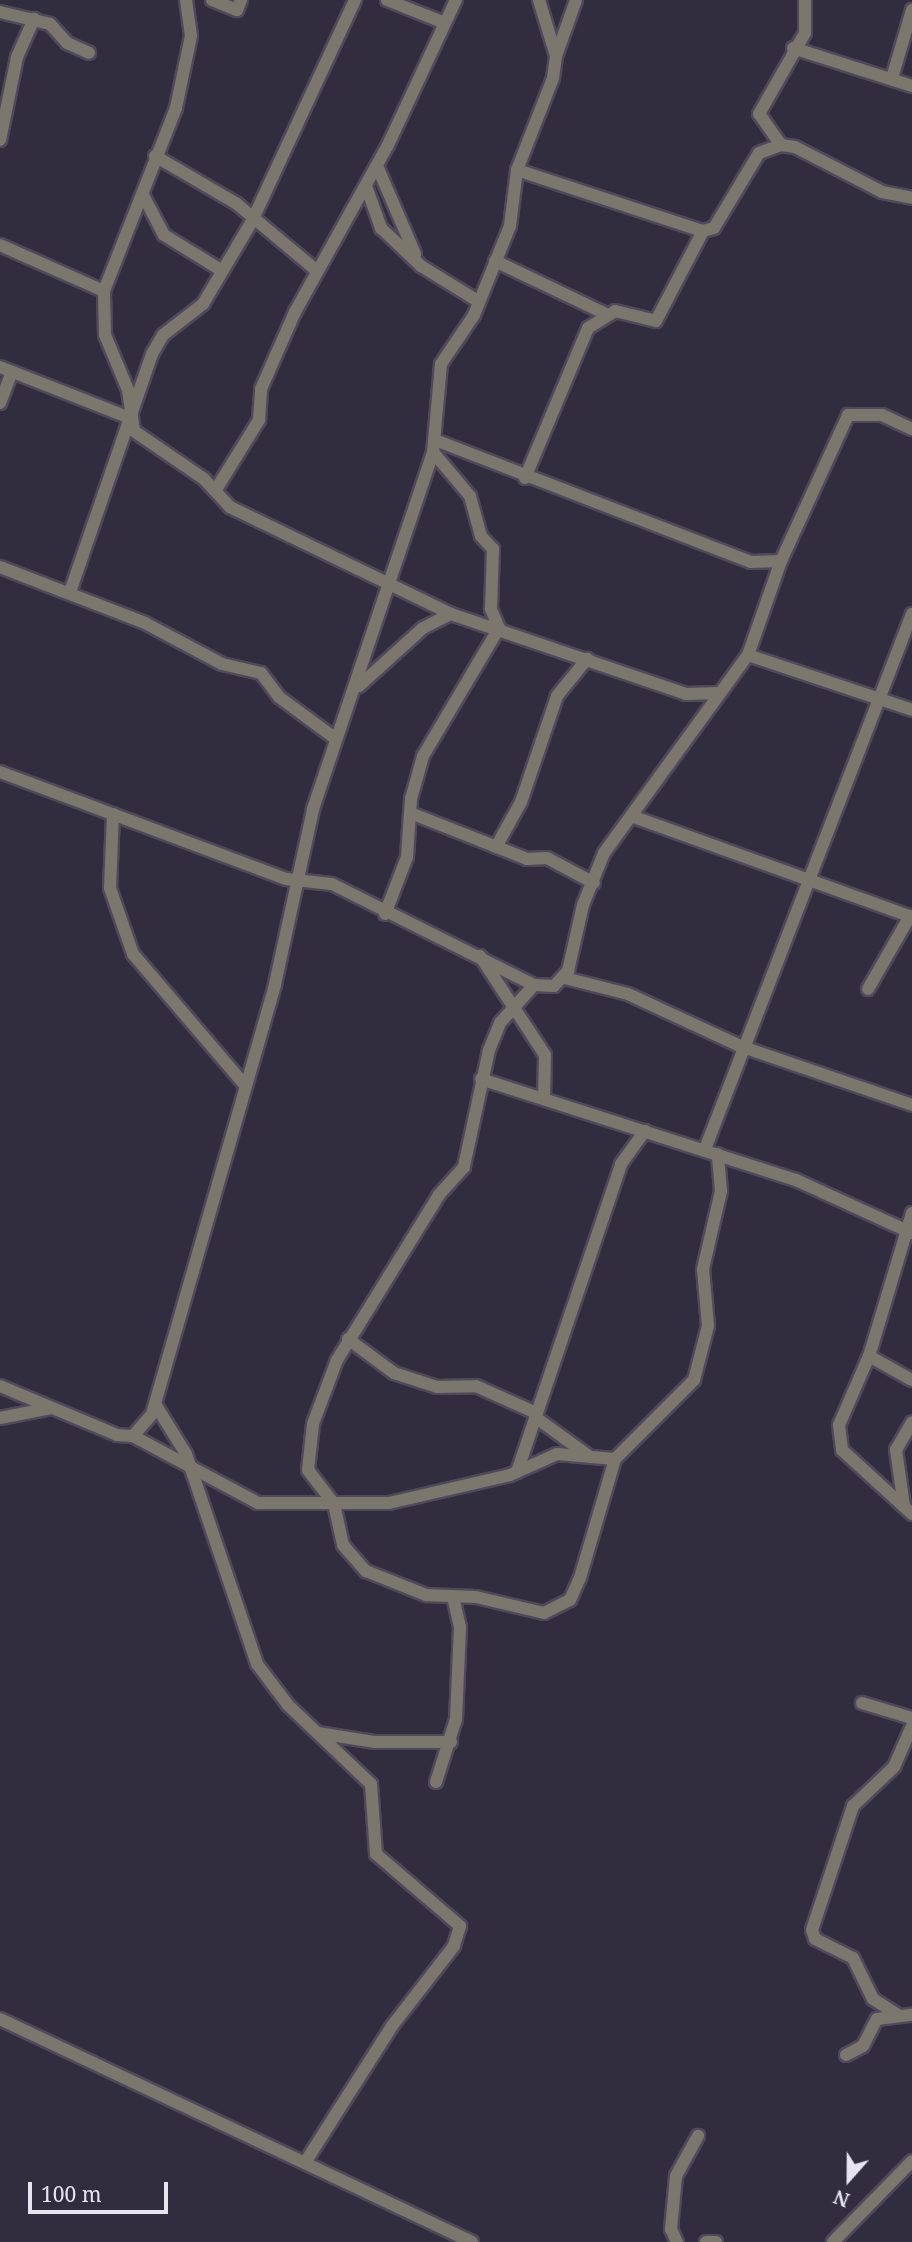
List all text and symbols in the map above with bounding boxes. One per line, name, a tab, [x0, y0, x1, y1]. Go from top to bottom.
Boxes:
north arrow	[814, 2144, 884, 2214]
scale bar	[32, 2168, 172, 2212]
text: 100 m	[41, 2180, 102, 2208]
text: N	[830, 2184, 853, 2213]

